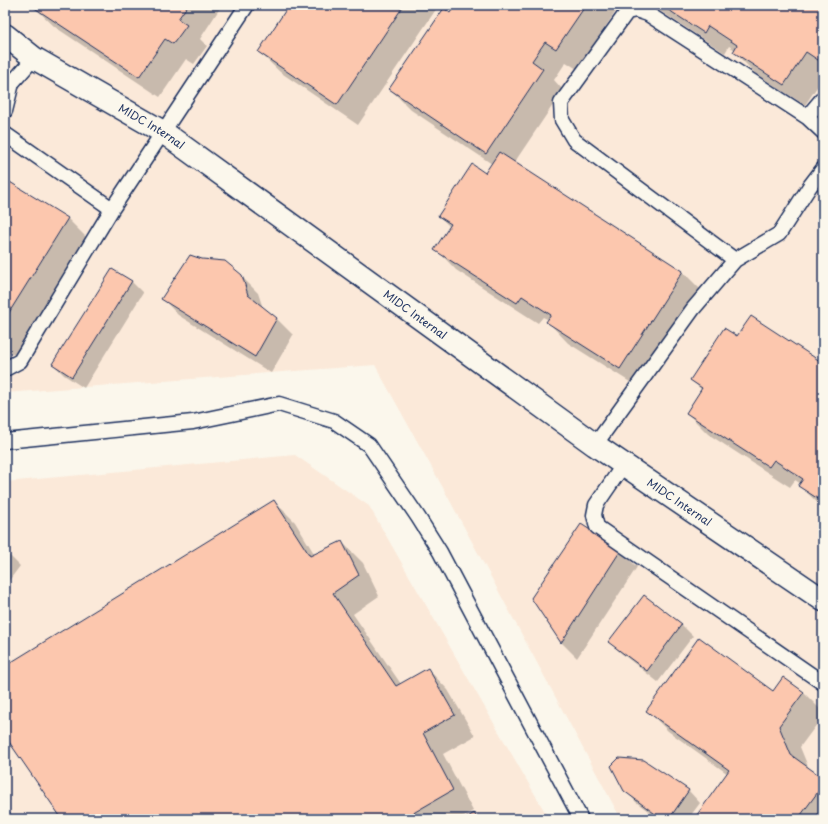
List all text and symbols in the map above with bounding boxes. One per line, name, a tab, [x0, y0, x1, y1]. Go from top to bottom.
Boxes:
street label: MIDC Internal	[115, 99, 188, 153]
street label: MIDC Internal	[380, 285, 451, 343]
street label: MIDC Internal	[644, 474, 715, 530]

